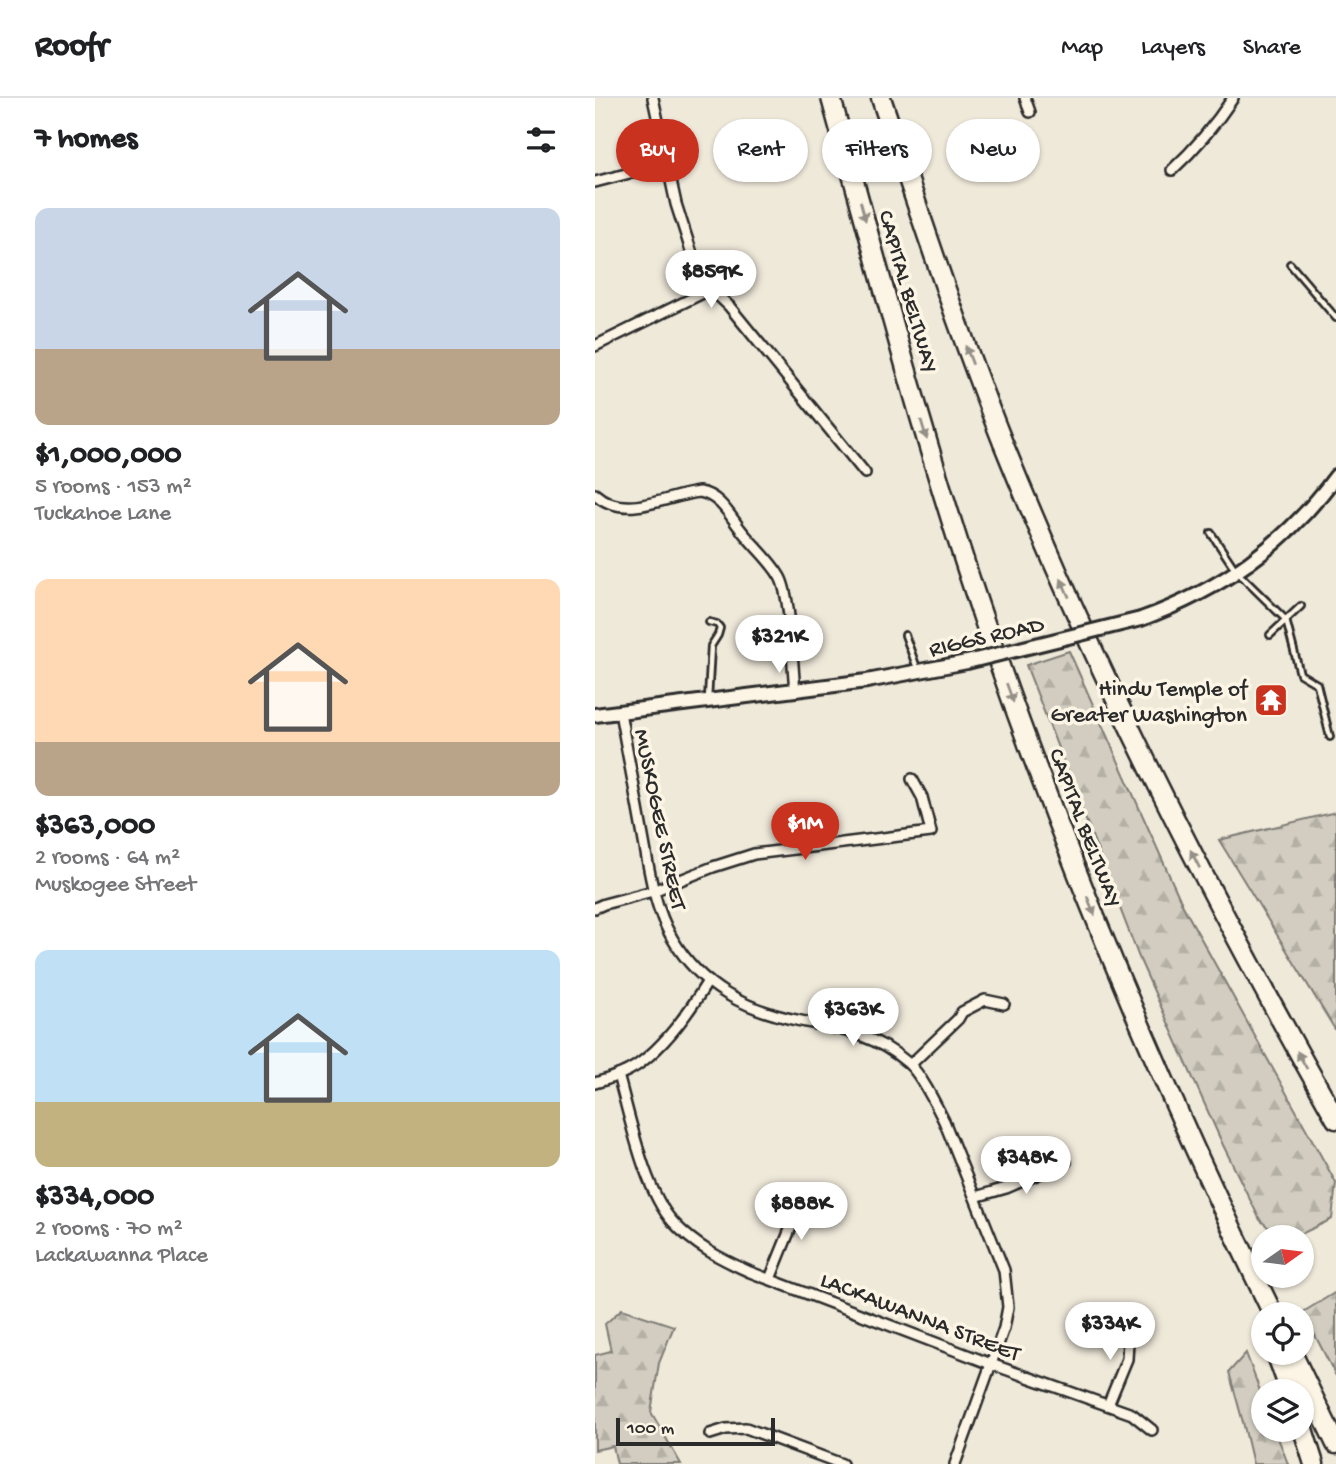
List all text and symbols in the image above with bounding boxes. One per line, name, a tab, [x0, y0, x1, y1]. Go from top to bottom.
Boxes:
text: Roofr	[35, 29, 108, 67]
text: Map	[1061, 34, 1103, 63]
text: Layers	[1141, 34, 1205, 63]
text: Share	[1243, 34, 1301, 63]
chip: Buy	[616, 119, 699, 182]
chip: Rent	[713, 119, 808, 182]
chip: Filters	[822, 119, 932, 182]
chip: New	[946, 119, 1040, 182]
icon: filters	[522, 121, 560, 159]
text: 7 homes	[35, 123, 137, 158]
one-way arrow	[858, 201, 868, 222]
street label: CAPITAL BELTWAY	[871, 208, 943, 376]
pin: $859K	[662, 250, 760, 310]
icon: home	[235, 253, 361, 379]
text: $859K	[681, 259, 741, 286]
one-way arrow	[964, 344, 975, 365]
one-way arrow	[920, 420, 930, 441]
text: $1,000,000	[35, 439, 182, 474]
text: 5 rooms · 153 m²	[35, 474, 192, 501]
text: Tuckahoe Lane	[35, 501, 171, 528]
one-way arrow	[1059, 577, 1070, 598]
street label: RIGGS ROAD	[927, 612, 1048, 665]
pin: $321K	[730, 616, 828, 675]
icon: home	[235, 624, 361, 750]
text: $321K	[751, 624, 807, 651]
place label: Hindu Temple of Greater Washington	[1050, 677, 1249, 730]
temple icon: Hindu Temple of Greater Washington	[1252, 681, 1290, 719]
one-way arrow	[1005, 682, 1016, 703]
street label: MUSKOGEE STREET	[626, 727, 691, 914]
street label: CAPITAL BELTWAY	[1041, 745, 1126, 911]
pin: $1M	[771, 802, 839, 862]
text: $363,000	[35, 810, 155, 845]
text: $1M	[787, 811, 823, 838]
text: 2 rooms · 64 m²	[35, 845, 180, 872]
one-way arrow	[1190, 849, 1201, 869]
text: Muskogee Street	[35, 872, 196, 899]
one-way arrow	[1085, 895, 1096, 916]
pin: $363K	[804, 988, 902, 1048]
icon: home	[235, 995, 361, 1121]
text: $363K	[824, 997, 882, 1024]
one-way arrow	[1297, 1049, 1309, 1069]
pin: $348K	[977, 1136, 1075, 1196]
text: $348K	[997, 1145, 1055, 1172]
text: $334,000	[35, 1181, 154, 1216]
pin: $888K	[752, 1182, 850, 1242]
text: $888K	[771, 1191, 831, 1218]
text: 2 rooms · 70 m²	[35, 1216, 183, 1243]
north arrow	[1251, 1225, 1314, 1288]
map controls	[1251, 1225, 1314, 1442]
text: Lackawanna Place	[35, 1243, 208, 1270]
street label: LACKAWANNA STREET	[816, 1268, 1025, 1369]
pin: $334K	[1061, 1302, 1159, 1362]
button: locate	[1251, 1302, 1314, 1365]
text: $334K	[1081, 1311, 1139, 1338]
button: layers	[1251, 1379, 1314, 1442]
scale bar	[616, 1415, 775, 1447]
text: 100 m	[627, 1418, 674, 1441]

